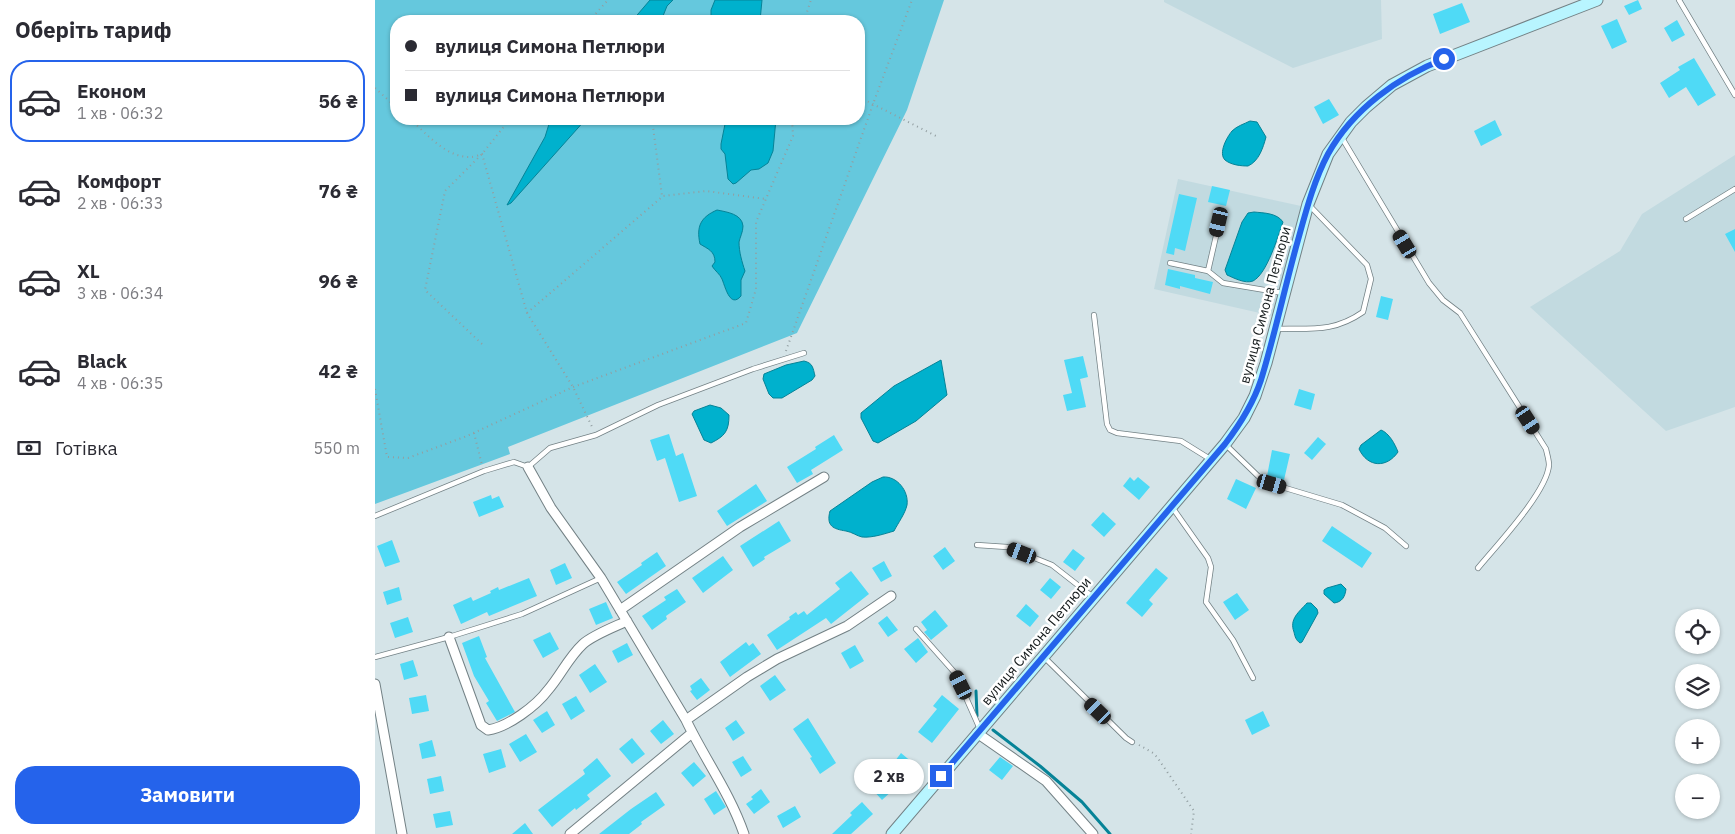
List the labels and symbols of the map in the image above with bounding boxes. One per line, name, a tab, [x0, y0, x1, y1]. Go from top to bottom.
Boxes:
route start	[1433, 48, 1455, 70]
car	[1208, 206, 1229, 238]
street label: вулиця Симона Петлюри	[1235, 224, 1295, 386]
car	[1390, 227, 1419, 261]
car	[1513, 403, 1542, 437]
car	[1255, 473, 1288, 495]
car	[1005, 541, 1038, 565]
street label: вулиця Симона Петлюри	[977, 573, 1095, 709]
car	[947, 668, 974, 702]
car	[1082, 695, 1114, 727]
callout: 2 хв	[853, 758, 923, 794]
route end	[930, 765, 952, 787]

